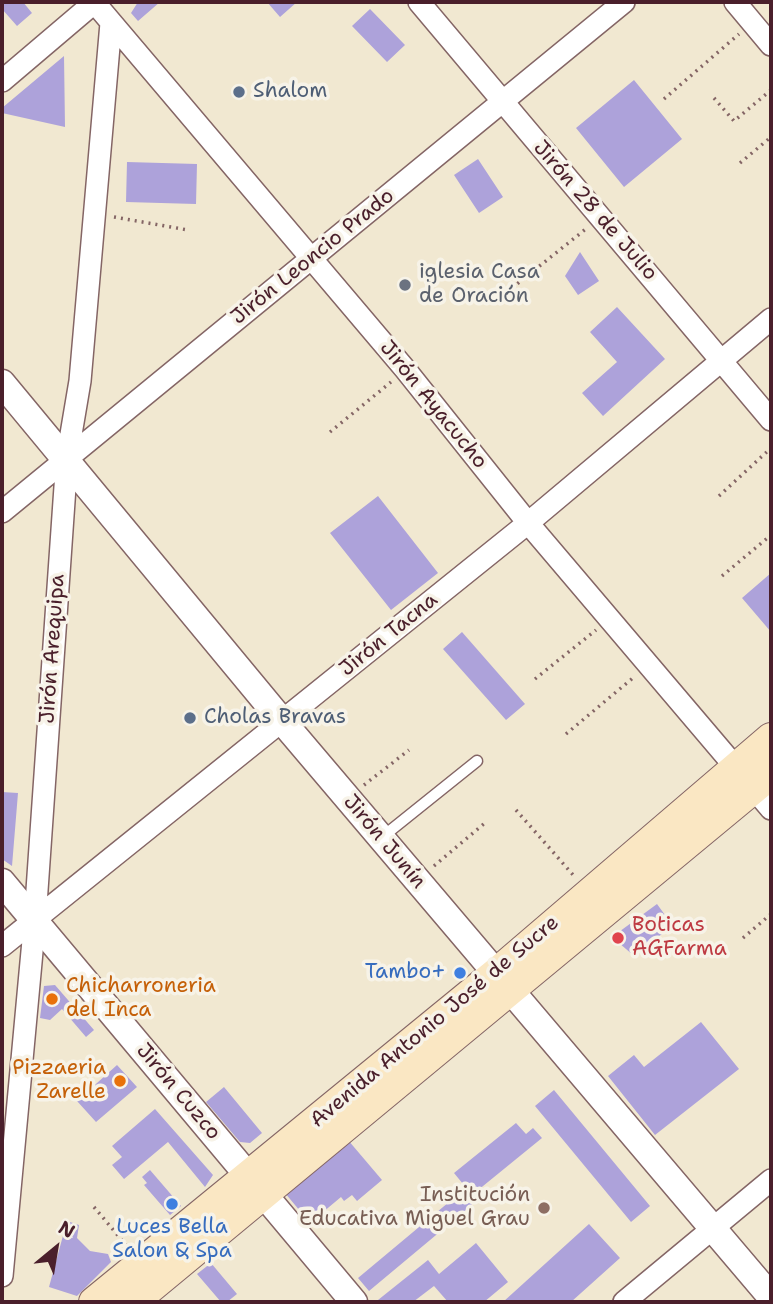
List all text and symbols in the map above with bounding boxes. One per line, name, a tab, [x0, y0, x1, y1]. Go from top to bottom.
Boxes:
place label: Shalom	[253, 79, 327, 105]
marker: Shalom	[231, 84, 247, 100]
street label: Jirón 28 de Julio	[527, 136, 663, 286]
street label: Jirón Leoncio Prado	[226, 184, 400, 330]
place label: iglesia Casa de Oración	[419, 260, 540, 310]
marker: iglesia Casa de Oración	[397, 277, 413, 293]
street label: Jirón Ayacucho	[374, 336, 492, 474]
street label: Jirón Arequipa	[35, 573, 71, 725]
street label: Jirón Tacna	[335, 588, 443, 682]
place label: Cholas Bravas	[204, 705, 346, 731]
marker: Cholas Bravas	[182, 710, 198, 726]
street label: Jirón Junín	[337, 790, 431, 894]
street label: Avenida Antonio José de Sucre	[306, 911, 564, 1133]
place label: Boticas AGFarma	[632, 913, 727, 963]
marker: Boticas AGFarma	[610, 930, 626, 946]
place label: Tambo+	[365, 960, 446, 986]
marker: Tambo+	[452, 965, 468, 981]
place label: Chicharroneria del Inca	[66, 974, 216, 1024]
marker: Chicharroneria del Inca	[44, 991, 60, 1007]
street label: Jirón Cuzco	[130, 1039, 226, 1145]
place label: Pizzaeria Zarelle	[12, 1056, 106, 1106]
marker: Pizzaeria Zarelle	[112, 1073, 128, 1089]
place label: Institución Educativa Miguel Grau	[299, 1183, 530, 1233]
marker: Luces Bella Salon & Spa	[164, 1196, 180, 1212]
marker: Institución Educativa Miguel Grau	[536, 1200, 552, 1216]
north arrow	[21, 1213, 91, 1283]
text: N	[54, 1215, 80, 1244]
place label: Luces Bella Salon & Spa	[112, 1215, 232, 1265]

